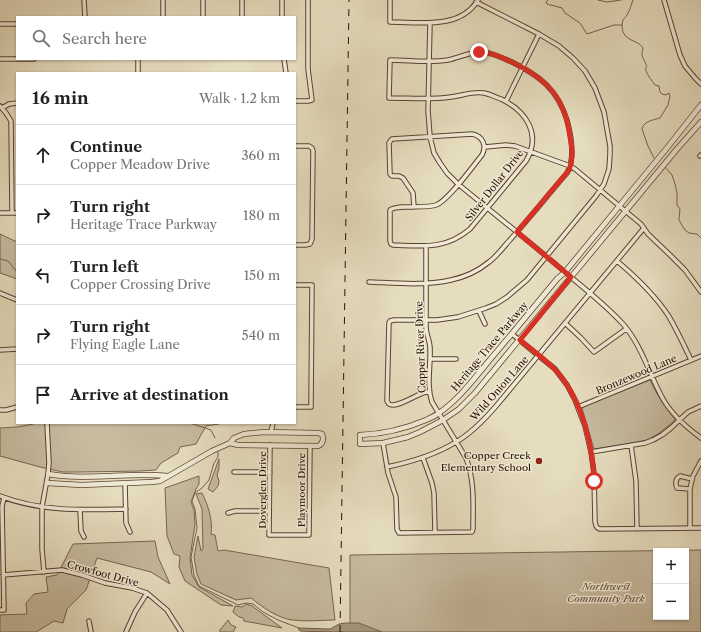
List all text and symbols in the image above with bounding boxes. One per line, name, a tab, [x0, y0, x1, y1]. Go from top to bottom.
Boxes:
search box	[16, 16, 296, 60]
icon: search	[30, 27, 52, 49]
text: Search here	[62, 29, 147, 48]
route end	[470, 43, 488, 61]
text: 16 min	[32, 88, 89, 108]
text: Walk · 1.2 km	[199, 90, 280, 106]
text: Continue	[70, 137, 142, 156]
icon: ahead	[32, 144, 54, 166]
text: 360 m	[241, 147, 280, 163]
street label: Silver Dollar Drive	[462, 147, 527, 224]
text: Copper Meadow Drive	[70, 156, 210, 172]
text: Turn right	[70, 197, 150, 216]
icon: right	[32, 204, 54, 226]
text: 180 m	[243, 207, 280, 223]
text: Heritage Trace Parkway	[70, 216, 217, 232]
text: Turn left	[70, 257, 139, 276]
icon: left	[32, 264, 54, 286]
text: 150 m	[244, 267, 280, 283]
text: Copper Crossing Drive	[70, 276, 211, 292]
street label: Heritage Trace Parkway	[448, 298, 531, 394]
street label: Copper River Drive	[412, 300, 429, 393]
text: Turn right	[70, 317, 150, 336]
icon: right	[32, 324, 54, 346]
text: 540 m	[242, 327, 280, 343]
text: Flying Eagle Lane	[70, 336, 180, 352]
street label: Bronzewood Lane	[594, 351, 679, 397]
street label: Wild Onion Lane	[467, 353, 531, 424]
icon: arrive	[32, 384, 54, 406]
text: Arrive at destination	[70, 385, 229, 404]
place label: Copper Creek Elementary School	[441, 449, 532, 474]
street label: Doverglen Drive	[256, 451, 269, 529]
street label: Playmoor Drive	[295, 452, 308, 527]
marker: Copper Creek Elementary School	[534, 456, 544, 466]
route start	[585, 472, 603, 490]
map controls	[653, 548, 689, 620]
button: +	[653, 548, 689, 584]
street label: Crowfoot Drive	[66, 558, 141, 589]
park label: Northwest Community Park	[567, 580, 646, 605]
button: −	[653, 584, 689, 620]

